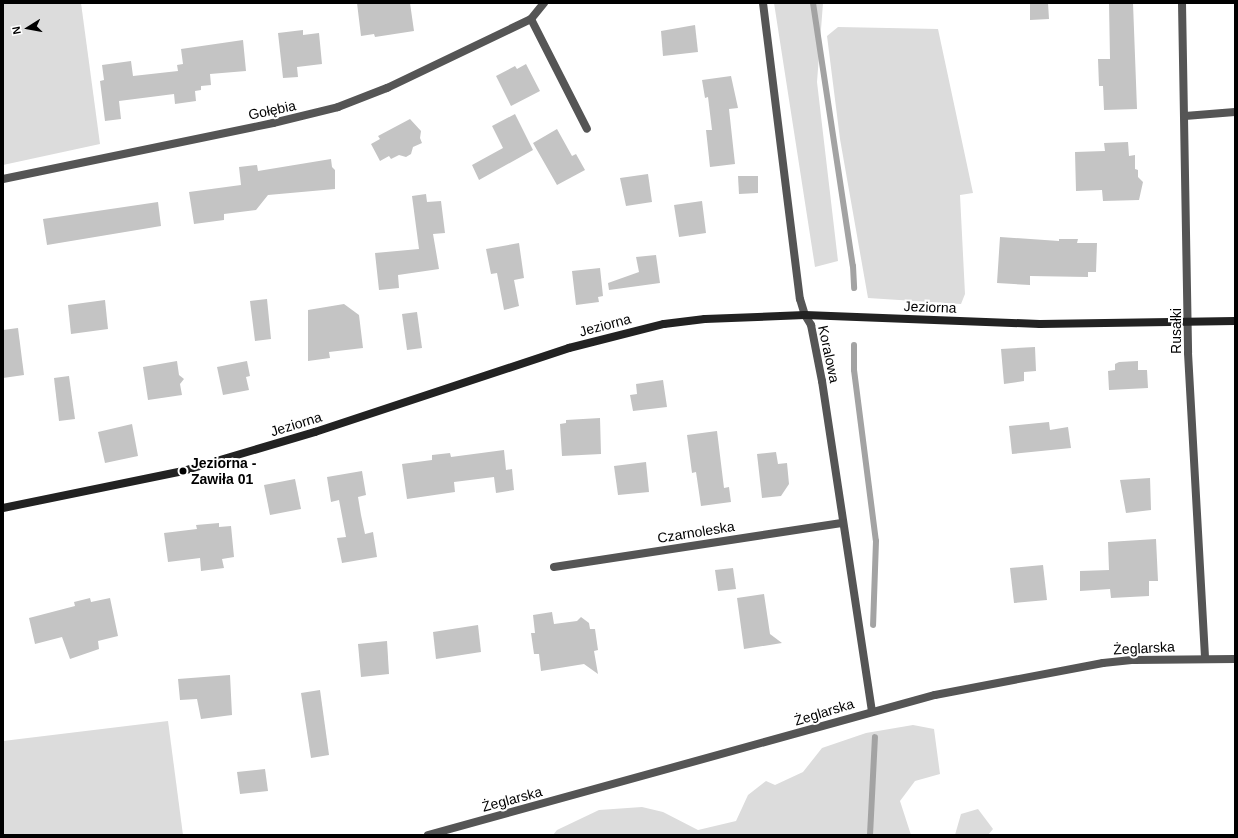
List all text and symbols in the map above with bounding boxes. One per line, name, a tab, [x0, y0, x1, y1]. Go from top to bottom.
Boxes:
north arrow	[8, 8, 48, 48]
text: N	[10, 25, 23, 35]
street label: Gołębia	[247, 97, 297, 123]
street label: Jeziorna	[903, 298, 957, 316]
street label: Rusałki	[1168, 308, 1184, 354]
street label: Jeziorna	[577, 310, 633, 340]
street label: Koralowa	[815, 324, 843, 384]
street label: Jeziorna	[268, 408, 324, 440]
place label: Jeziorna - Zawiła 01	[191, 455, 256, 488]
marker: Jeziorna - Zawiła 01	[178, 466, 188, 476]
street label: Czarnoleska	[656, 518, 736, 546]
street label: Żeglarska	[1113, 638, 1175, 658]
street label: Żeglarska	[792, 695, 856, 729]
street label: Żeglarska	[480, 783, 544, 815]

